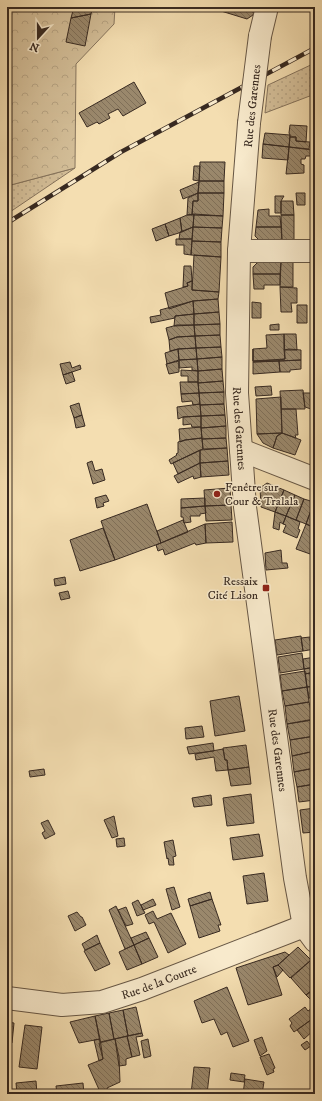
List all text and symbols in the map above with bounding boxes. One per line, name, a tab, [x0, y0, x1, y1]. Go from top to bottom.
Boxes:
north arrow	[18, 18, 58, 58]
text: N	[28, 38, 41, 55]
street label: Rue des Garennes	[241, 64, 264, 148]
street label: Rue des Garennes	[229, 387, 249, 471]
place label: Fenêtre sur Cour & Tralala	[225, 480, 299, 509]
marker: Fenêtre sur Cour & Tralala	[212, 489, 222, 499]
place label: Ressaix Cité Lison	[208, 574, 259, 603]
marker: Ressaix Cité Lison	[261, 583, 271, 593]
street label: Rue des Garennes	[264, 708, 290, 792]
street label: Rue de la Courte	[120, 961, 199, 1003]

